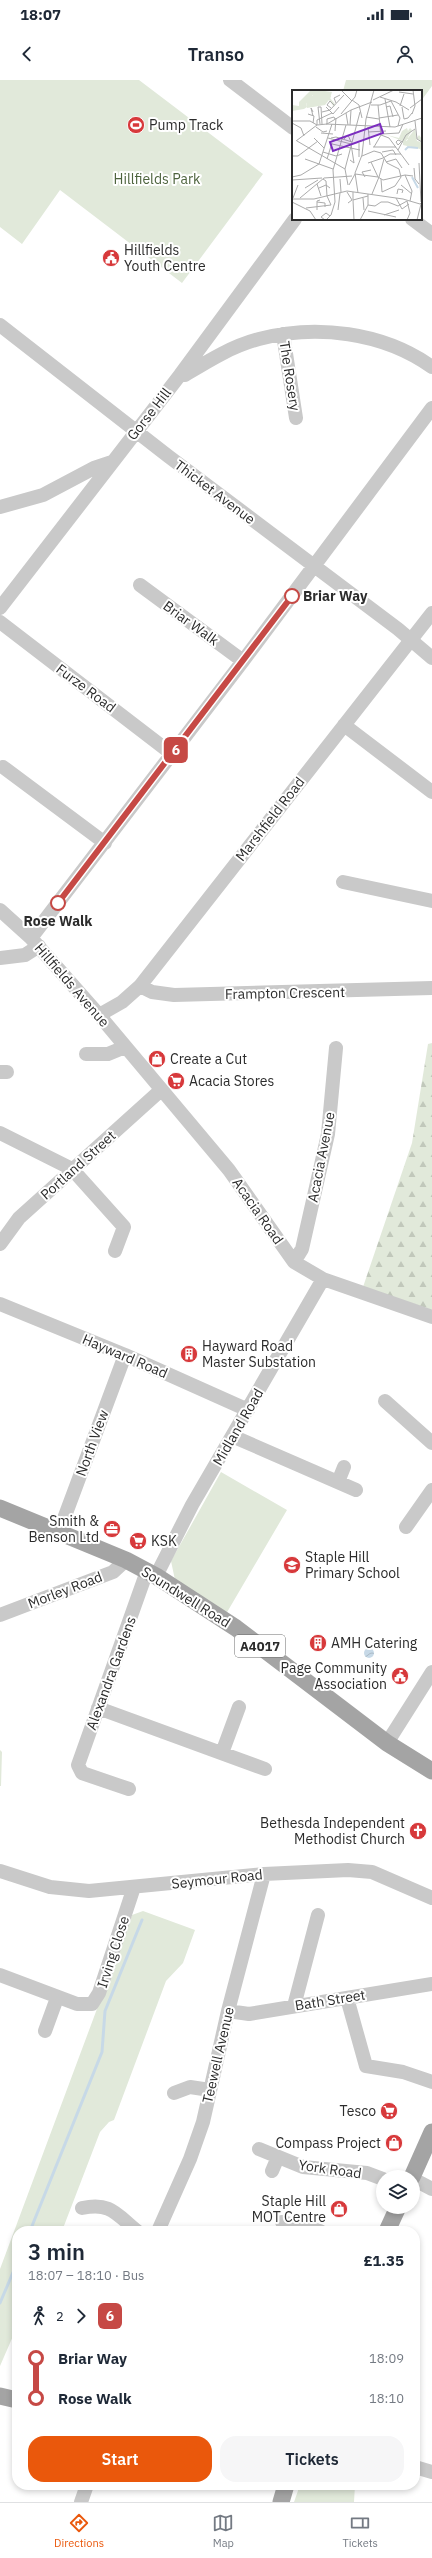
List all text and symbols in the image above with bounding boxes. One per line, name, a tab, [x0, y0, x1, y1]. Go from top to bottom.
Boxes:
text: 18:07	[20, 5, 61, 24]
icon: back	[16, 43, 38, 65]
text: Transo	[188, 43, 244, 66]
icon: person	[394, 43, 416, 65]
inset map	[292, 90, 422, 220]
sports icon: Pump Track	[126, 115, 146, 135]
place label: Pump Track	[149, 116, 224, 134]
park label: Hillfields Park	[114, 170, 201, 188]
place label: Hillfields Youth Centre	[124, 241, 206, 275]
public building icon: Hillfields Youth Centre	[101, 248, 121, 268]
street label: The Rosery	[276, 340, 304, 412]
street label: Gorse Hill	[123, 384, 175, 444]
street label: Thicket Avenue	[171, 456, 259, 528]
place label: Briar Way	[303, 587, 368, 605]
marker: Briar Way	[284, 588, 300, 604]
street label: Briar Walk	[160, 597, 223, 650]
street label: Furze Road	[53, 660, 119, 716]
line badge: 6	[163, 737, 189, 763]
text: 6	[172, 741, 180, 759]
street label: Marshfield Road	[232, 773, 308, 865]
marker: Rose Walk	[50, 895, 66, 911]
place label: Rose Walk	[24, 912, 93, 930]
street label: Hillfields Avenue	[31, 939, 114, 1031]
street label: Frampton Crescent	[225, 983, 345, 1003]
shop icon: Create a Cut	[147, 1049, 167, 1069]
place label: Create a Cut	[170, 1050, 247, 1068]
supermarket icon: Acacia Stores	[166, 1071, 186, 1091]
place label: Acacia Stores	[189, 1072, 274, 1090]
street label: Acacia Avenue	[303, 1110, 339, 1204]
street label: Portland Street	[37, 1126, 119, 1204]
street label: Acacia Road	[229, 1174, 287, 1248]
street label: Hayward Road	[80, 1330, 170, 1382]
place label: Hayward Road Master Substation	[202, 1337, 316, 1371]
building icon: Hayward Road Master Substation	[179, 1344, 199, 1364]
street label: Midland Road	[209, 1385, 267, 1469]
street label: North View	[72, 1407, 112, 1479]
place label: Smith & Benson Ltd	[28, 1512, 99, 1546]
office icon: Smith & Benson Ltd	[102, 1519, 122, 1539]
supermarket icon: KSK	[128, 1531, 148, 1551]
place label: KSK	[151, 1532, 177, 1550]
place label: Staple Hill Primary School	[305, 1548, 400, 1582]
school or university icon: Staple Hill Primary School	[282, 1555, 302, 1575]
street label: Soundwell Road	[138, 1562, 234, 1632]
street label: Morley Road	[25, 1568, 105, 1612]
street label: Alexandra Gardens	[82, 1614, 140, 1732]
building icon: AMH Catering	[308, 1633, 328, 1653]
place label: AMH Catering	[331, 1634, 418, 1652]
road number: A4017	[235, 1635, 285, 1657]
place label: Page Community Association	[281, 1659, 387, 1693]
public building icon: Page Community Association	[390, 1666, 410, 1686]
place label: Bethesda Independent Methodist Church	[260, 1814, 405, 1848]
church icon: Bethesda Independent Methodist Church	[408, 1821, 428, 1841]
street label: Seymour Road	[171, 1865, 263, 1893]
street label: Irving Close	[93, 1913, 133, 1990]
street label: Bath Street	[293, 1986, 367, 2014]
street label: Teewell Avenue	[198, 2005, 238, 2105]
supermarket icon: Tesco	[379, 2101, 399, 2121]
place label: Tesco	[340, 2102, 376, 2120]
shop icon: Compass Project	[384, 2133, 404, 2153]
place label: Compass Project	[275, 2134, 381, 2152]
street label: York Road	[297, 2156, 363, 2182]
map controls	[376, 2170, 420, 2214]
button: layers	[376, 2170, 420, 2214]
place label: Staple Hill MOT Centre	[252, 2192, 326, 2226]
shop icon: Staple Hill MOT Centre	[329, 2199, 349, 2219]
text: 3 min	[28, 2237, 85, 2266]
text: £1.35	[364, 2251, 404, 2270]
text: 18:07 – 18:10 · Bus	[28, 2267, 144, 2284]
icon: walk	[28, 2305, 50, 2327]
icon: forward	[70, 2305, 92, 2327]
text: 6	[106, 2307, 114, 2325]
text: 2	[56, 2308, 64, 2325]
text: Briar Way	[58, 2349, 127, 2368]
text: 18:09	[369, 2350, 404, 2367]
text: Rose Walk	[58, 2389, 132, 2408]
text: 18:10	[369, 2390, 404, 2407]
button: Start	[28, 2436, 212, 2482]
button: Tickets	[220, 2436, 404, 2482]
tab: Directions	[54, 2512, 104, 2550]
tab: Map	[212, 2512, 234, 2550]
tab: Tickets	[342, 2512, 378, 2550]

